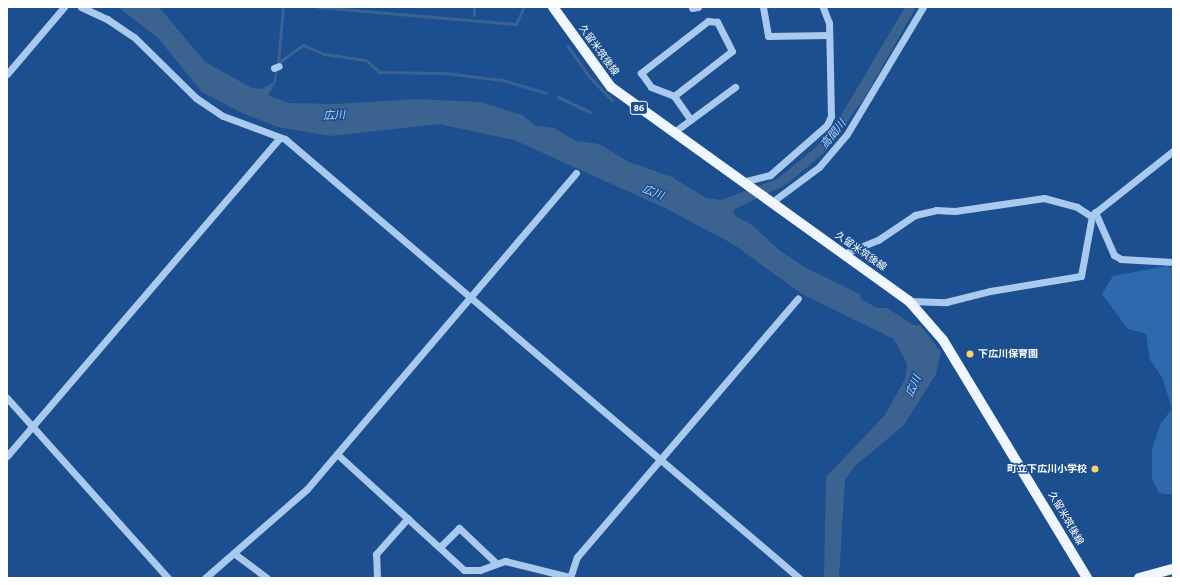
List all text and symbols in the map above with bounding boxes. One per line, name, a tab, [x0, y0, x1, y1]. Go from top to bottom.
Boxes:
street label: 久留米筑後線	[577, 22, 621, 78]
road number: 86	[629, 101, 649, 115]
water label: 広川	[323, 108, 345, 122]
water label: 高間川	[817, 117, 849, 151]
water label: 広川	[640, 182, 666, 202]
street label: 久留米筑後線	[833, 229, 889, 273]
place label: 下広川保育園	[978, 348, 1038, 360]
marker: 下広川保育園	[965, 349, 975, 359]
water label: 広川	[902, 373, 924, 399]
place label: 町立下広川小学校	[1007, 463, 1087, 475]
marker: 町立下広川小学校	[1090, 464, 1100, 474]
street label: 久留米筑後線	[1046, 489, 1086, 547]

